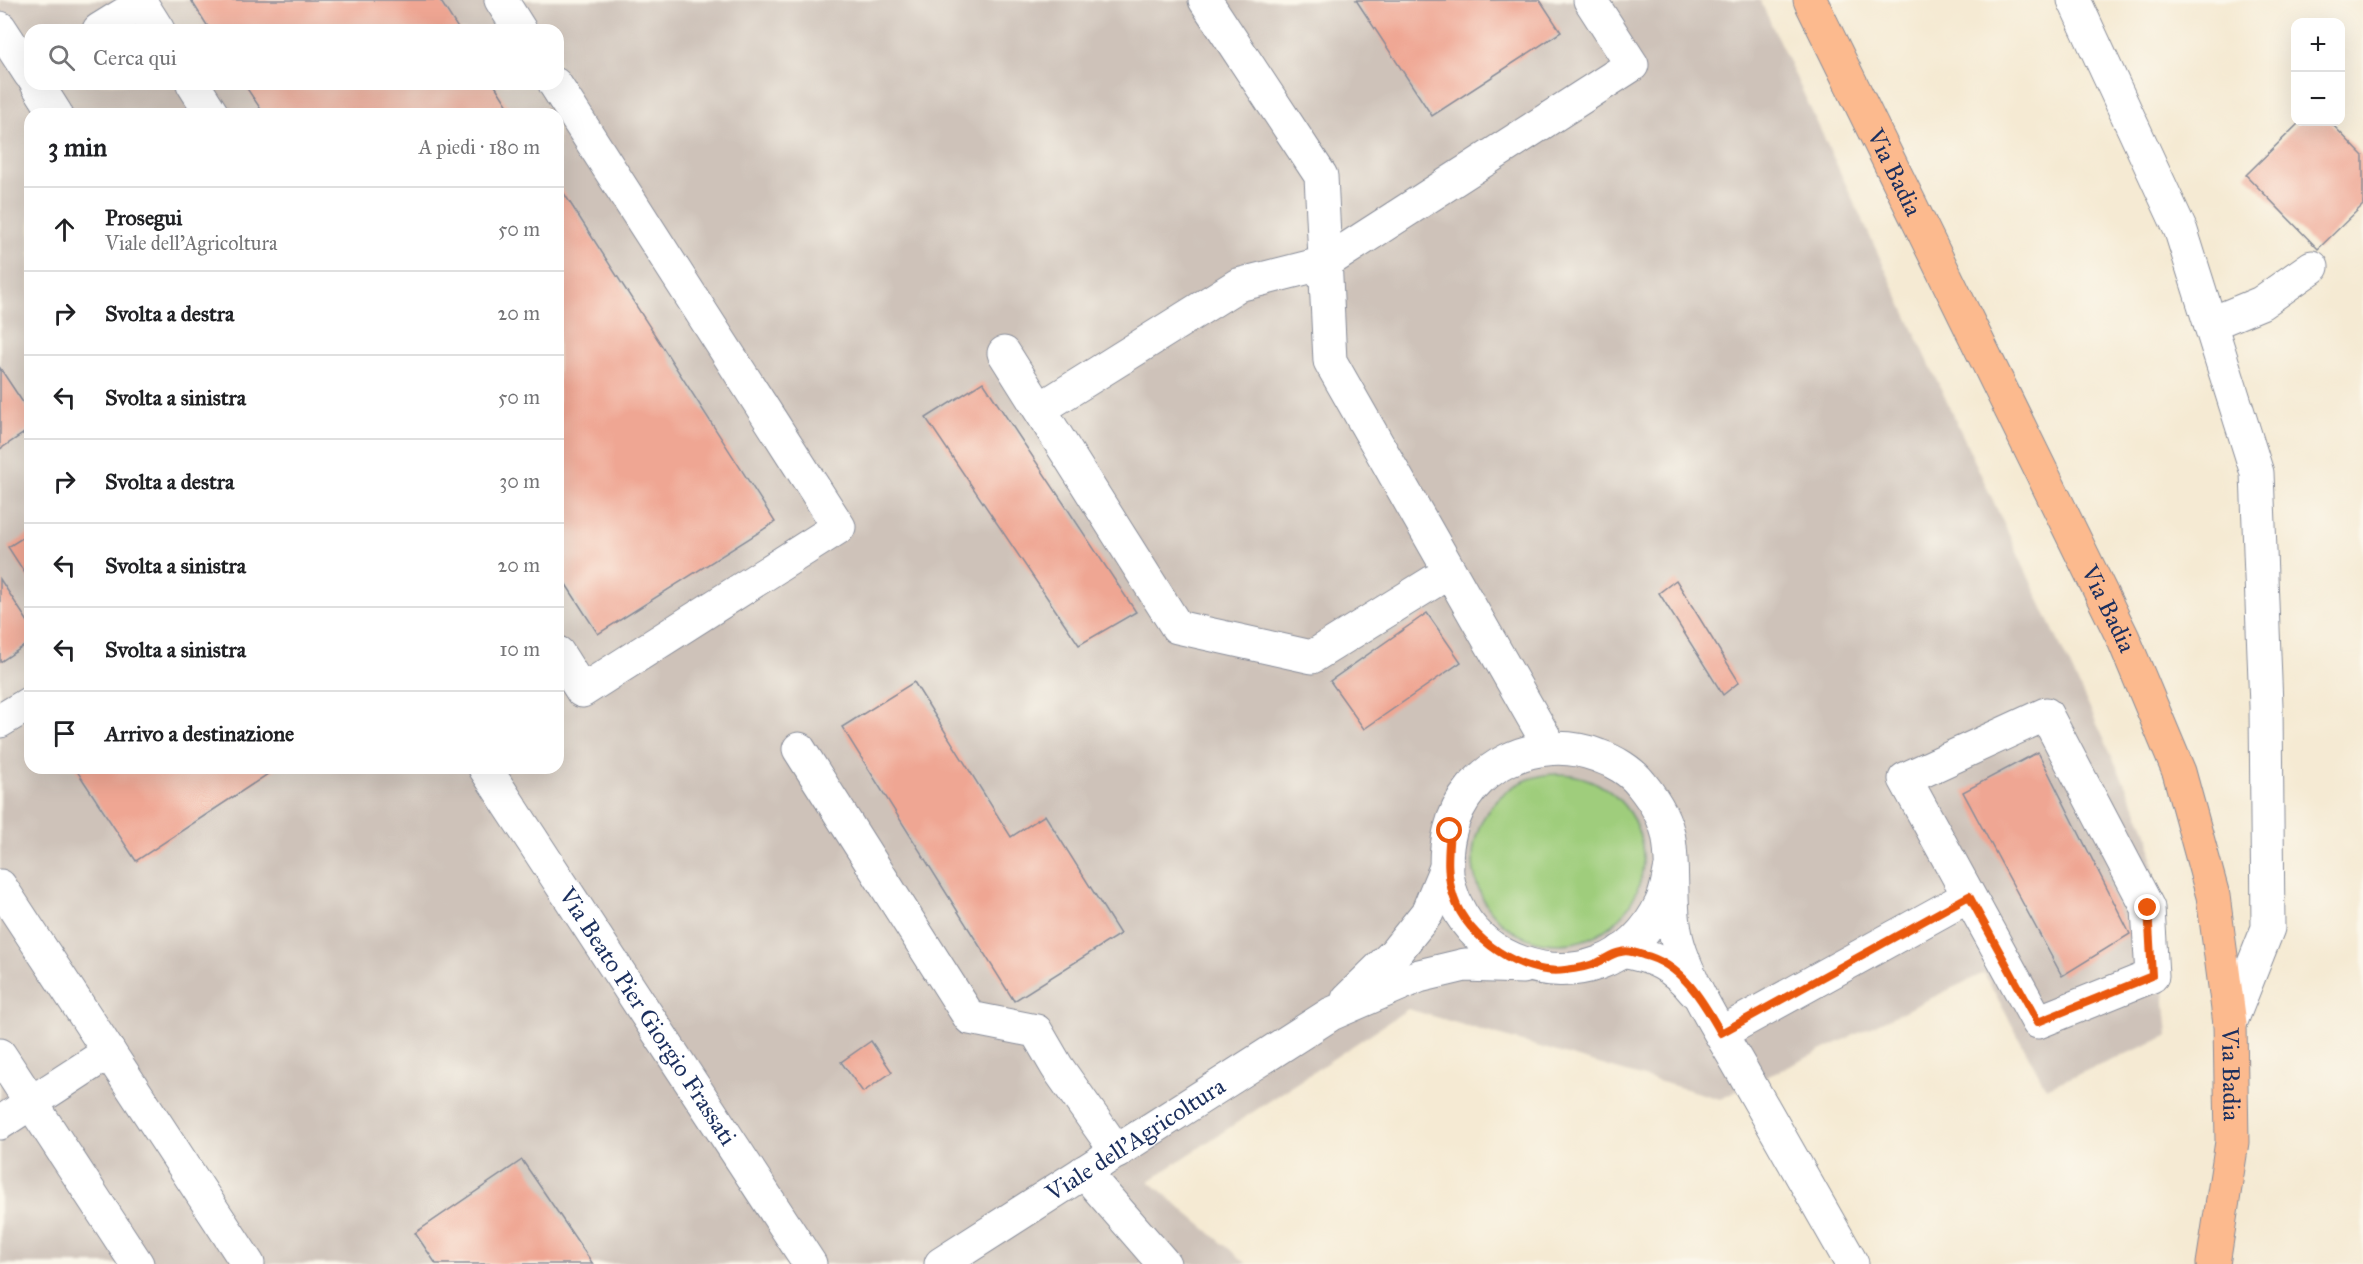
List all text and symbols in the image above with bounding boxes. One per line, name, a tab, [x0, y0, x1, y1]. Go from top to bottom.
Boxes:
map controls	[2291, 18, 2345, 126]
button: +	[2291, 18, 2345, 72]
search box	[24, 24, 564, 90]
icon: search	[45, 41, 78, 74]
text: Cerca qui	[93, 44, 177, 71]
button: −	[2291, 72, 2345, 126]
street label: Via Badia	[1860, 123, 1929, 222]
text: 3 min	[48, 131, 107, 163]
text: A piedi · 180 m	[419, 135, 540, 159]
text: Prosegui	[105, 204, 182, 231]
icon: ahead	[48, 213, 81, 246]
text: 50 m	[498, 217, 540, 241]
text: Viale dell'Agricoltura	[105, 231, 277, 255]
icon: right	[48, 297, 81, 330]
text: Svolta a destra	[105, 300, 234, 327]
text: 20 m	[497, 301, 540, 325]
icon: left	[48, 381, 81, 414]
text: Svolta a sinistra	[105, 384, 246, 411]
text: 50 m	[498, 385, 540, 409]
icon: right	[48, 465, 81, 498]
text: Svolta a destra	[105, 468, 234, 495]
text: 30 m	[499, 469, 540, 493]
icon: left	[48, 549, 81, 582]
text: Svolta a sinistra	[105, 552, 246, 579]
text: 20 m	[497, 553, 540, 577]
street label: Via Badia	[2074, 559, 2143, 658]
icon: left	[48, 633, 81, 666]
text: Svolta a sinistra	[105, 636, 246, 663]
text: 10 m	[499, 637, 540, 661]
icon: arrive	[48, 717, 81, 750]
text: Arrivo a destinazione	[105, 720, 294, 747]
route start	[1436, 817, 1462, 843]
street label: Via Beato Pier Giorgio Frassati	[552, 881, 743, 1151]
route end	[2134, 894, 2160, 920]
street label: Via Badia	[2215, 1026, 2247, 1122]
street label: Viale dell'Agricoltura	[1039, 1070, 1231, 1208]

